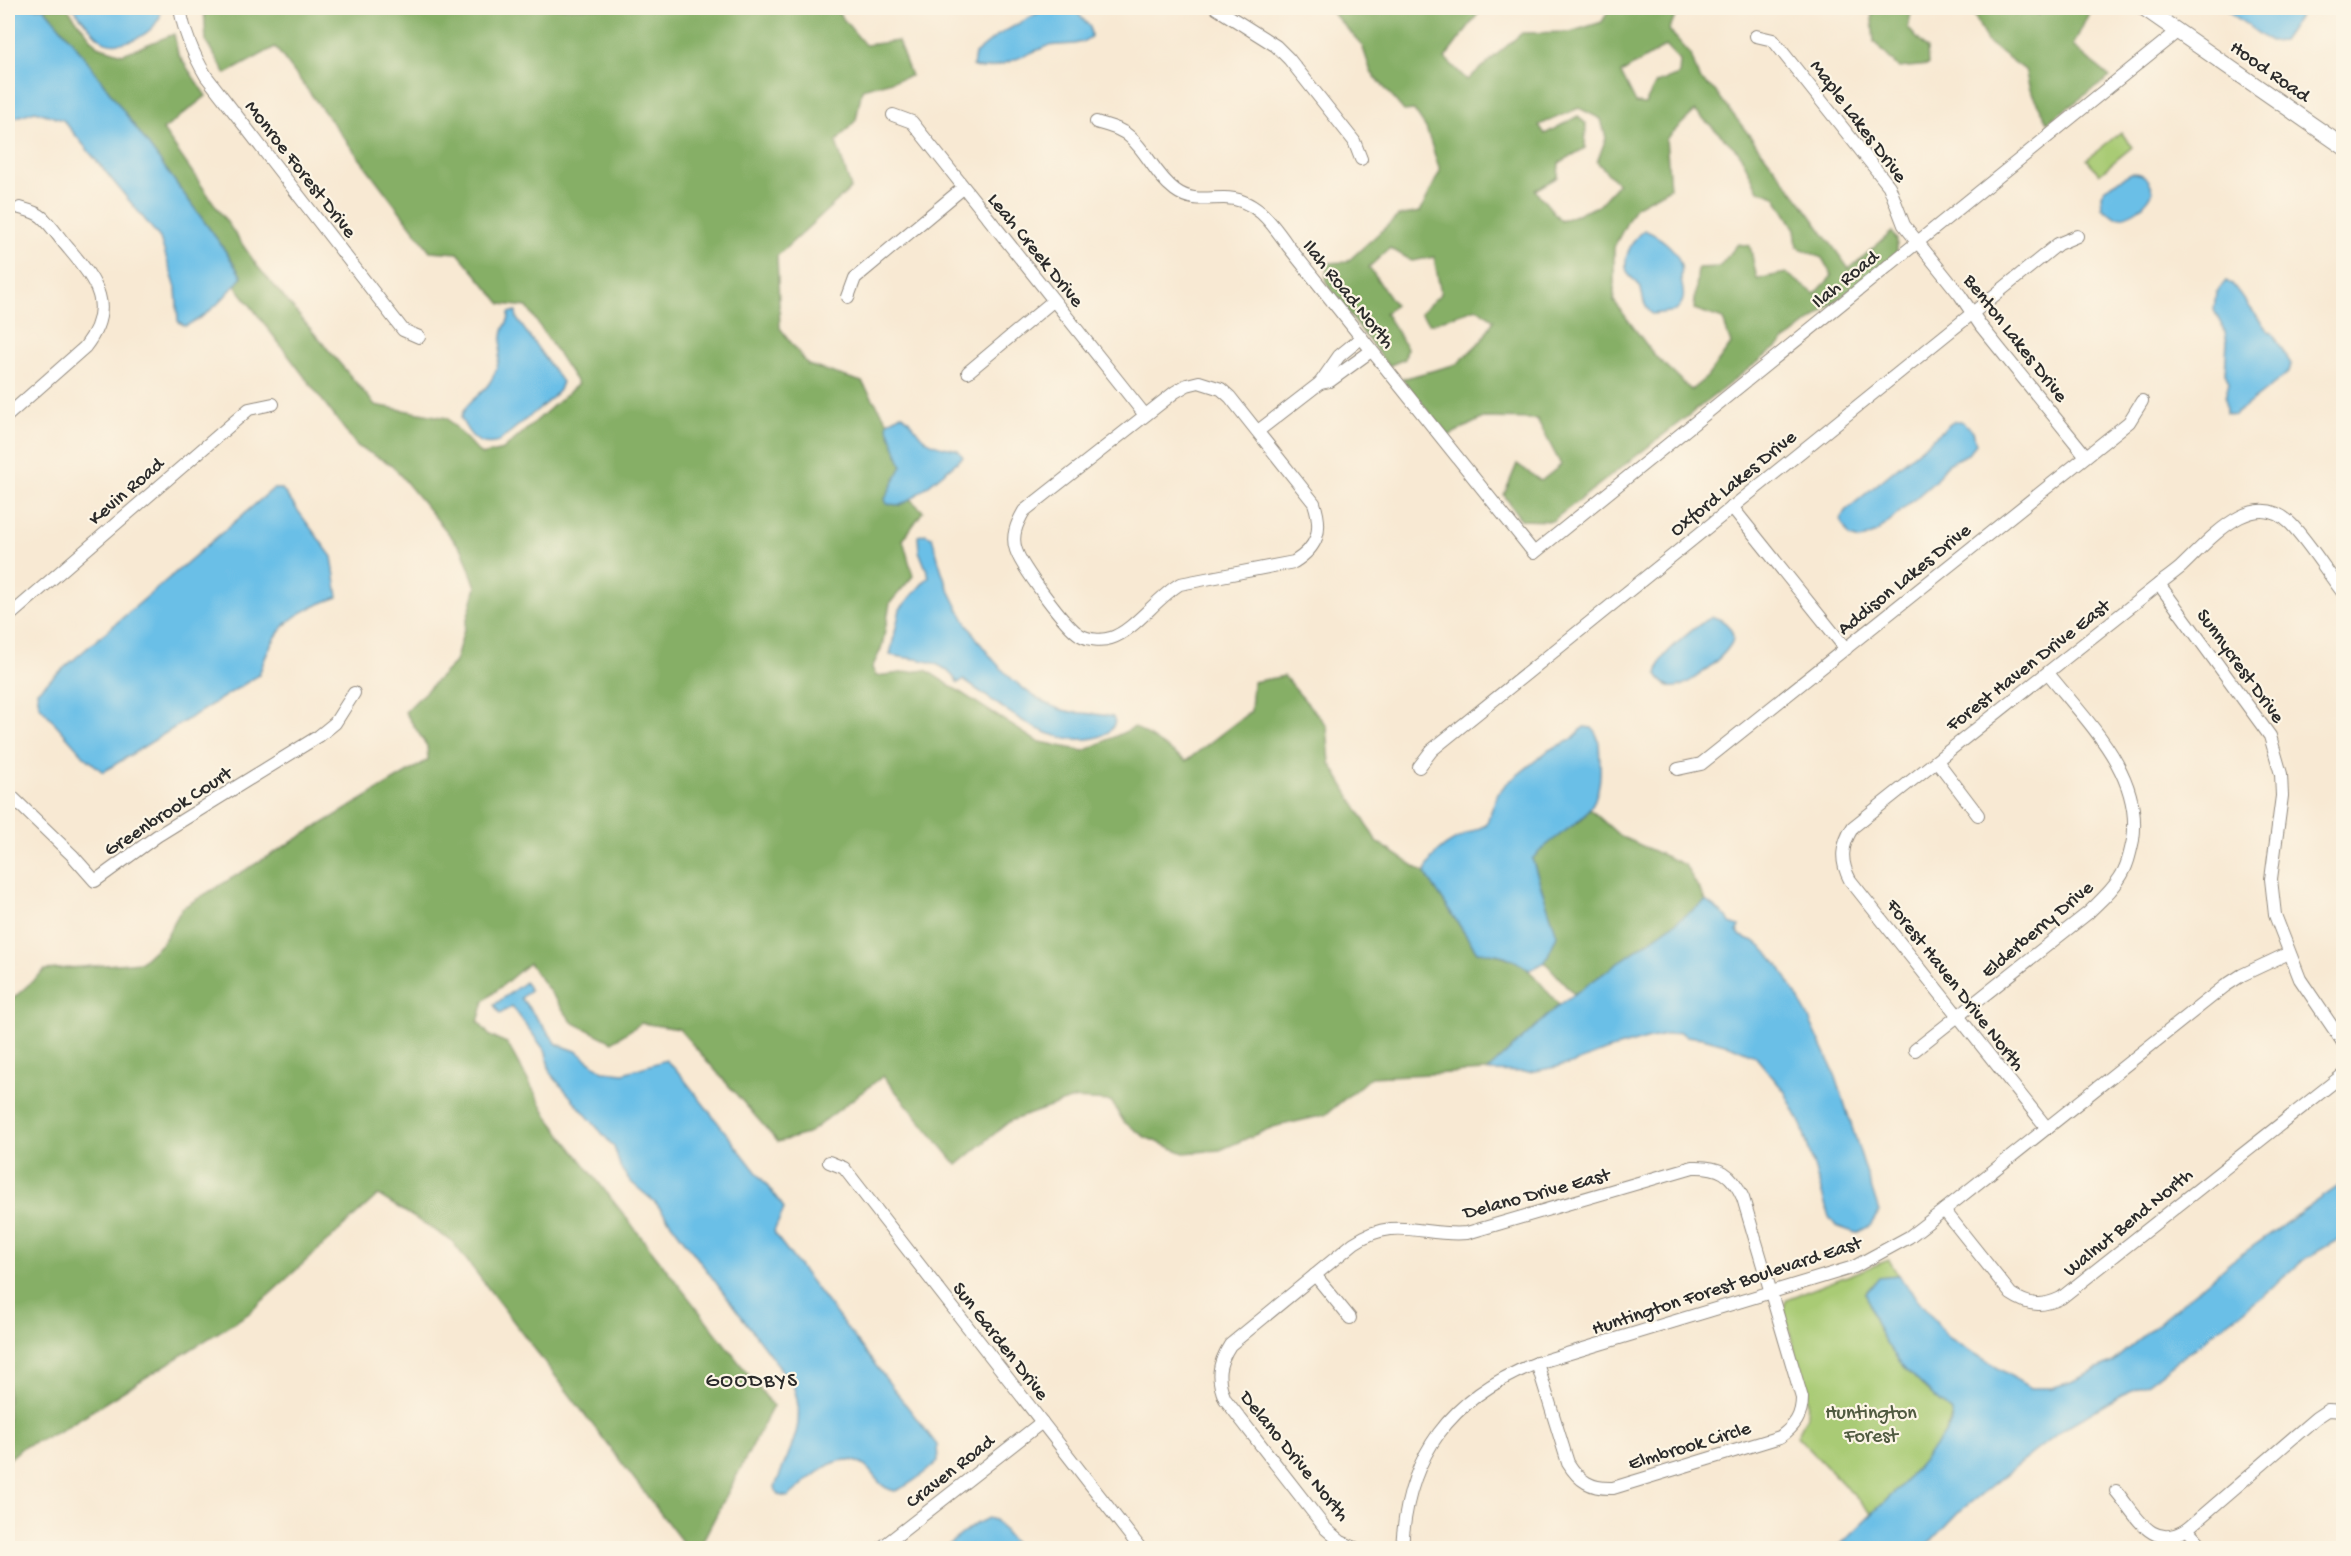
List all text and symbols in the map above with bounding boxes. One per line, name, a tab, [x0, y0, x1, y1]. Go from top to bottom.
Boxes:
street label: Hood Road	[2225, 37, 2315, 110]
street label: Maple Lakes Drive	[1804, 56, 1911, 189]
street label: Monroe Forest Drive	[238, 97, 360, 244]
street label: Leah Creek Drive	[981, 190, 1088, 313]
street label: Ilah Road North	[1296, 236, 1398, 355]
street label: Ilah Road	[1808, 245, 1886, 315]
street label: Benton Lakes Drive	[1956, 270, 2072, 408]
street label: Oxford Lakes Drive	[1666, 426, 1803, 543]
street label: Kevin Road	[85, 452, 171, 532]
street label: Addison Lakes Drive	[1834, 519, 1977, 642]
street label: Forest Haven Drive East	[1942, 595, 2117, 739]
street label: Sunnycrest Drive	[2190, 605, 2289, 729]
street label: Greenbrook Court	[101, 762, 239, 863]
street label: Elderberry Drive	[1978, 877, 2099, 984]
street label: Forest Haven Drive North	[1879, 895, 2029, 1077]
street label: Delano Drive East	[1459, 1164, 1615, 1227]
street label: Walnut Bend North	[2060, 1164, 2199, 1283]
street label: Huntington Forest Boulevard East	[1589, 1232, 1866, 1342]
street label: Sun Garden Drive	[946, 1279, 1053, 1406]
district label: GOODBYS	[706, 1370, 798, 1395]
street label: Delano Drive North	[1232, 1386, 1353, 1527]
park label: Huntington Forest	[1825, 1403, 1917, 1449]
street label: Elmbrook Circle	[1626, 1418, 1755, 1477]
street label: Craven Road	[902, 1430, 1002, 1514]

